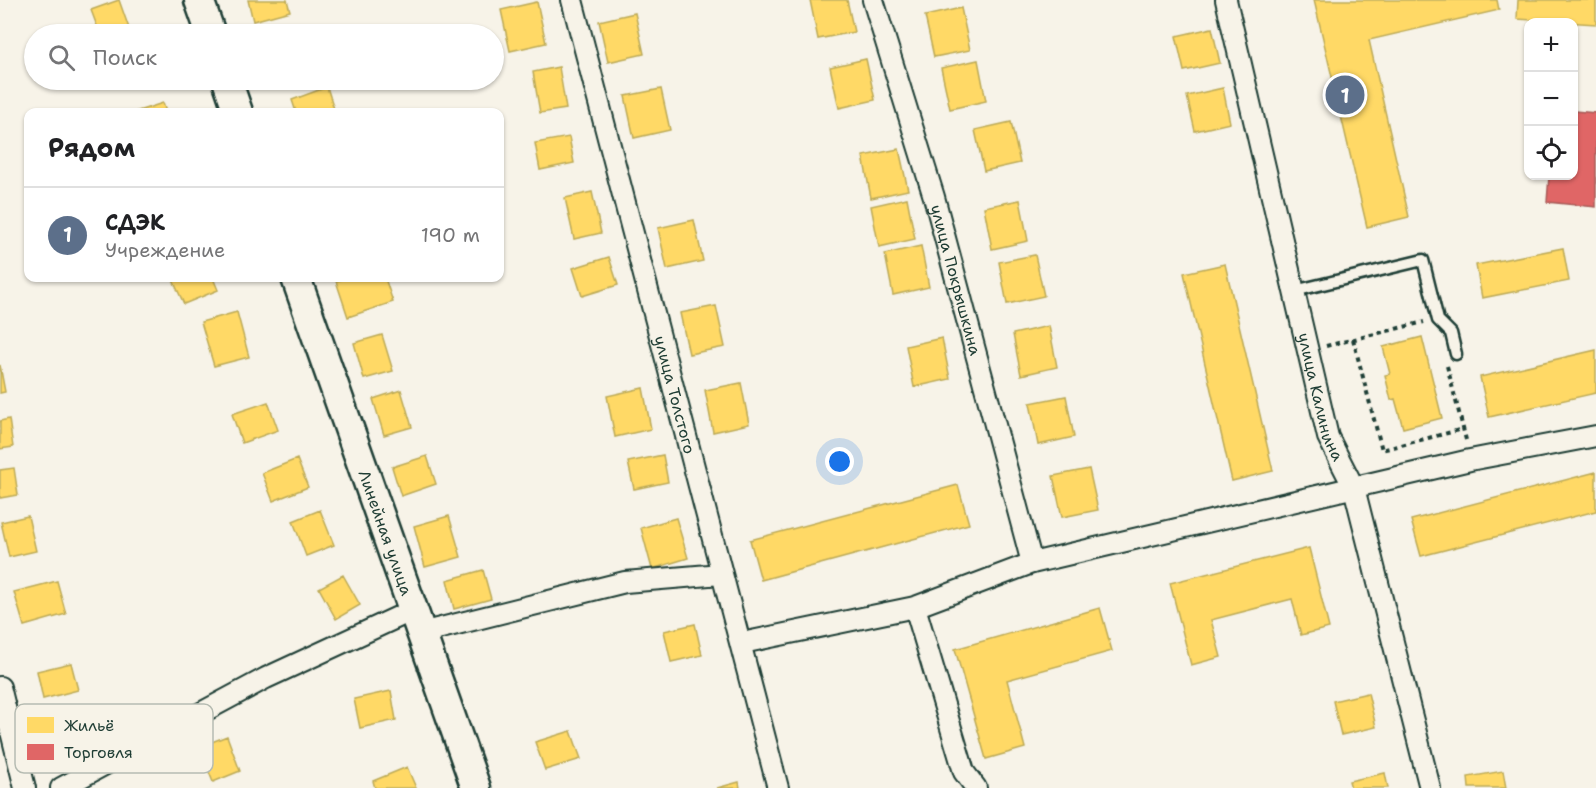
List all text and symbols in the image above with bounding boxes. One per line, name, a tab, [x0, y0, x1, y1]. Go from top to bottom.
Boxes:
map controls	[1524, 18, 1578, 180]
button: +	[1524, 18, 1578, 72]
search box	[24, 24, 504, 90]
icon: search	[45, 41, 78, 74]
text: Поиск	[93, 43, 157, 72]
pin: 1	[1326, 72, 1364, 118]
button: −	[1524, 72, 1578, 126]
button: locate	[1524, 126, 1578, 180]
text: Рядом	[48, 130, 135, 165]
street label: улица Покрышкина	[925, 202, 986, 358]
text: СДЭК	[105, 208, 165, 237]
text: 1	[63, 222, 72, 248]
text: 190 m	[421, 222, 480, 248]
text: Учреждение	[105, 237, 225, 263]
street label: улица Калинина	[1293, 331, 1348, 465]
street label: улица Толстого	[649, 334, 700, 456]
your location	[825, 447, 854, 476]
street label: Линейная улица	[354, 467, 417, 598]
legend	[15, 704, 213, 773]
text: Жильё	[64, 715, 114, 736]
text: Торговля	[64, 742, 133, 763]

